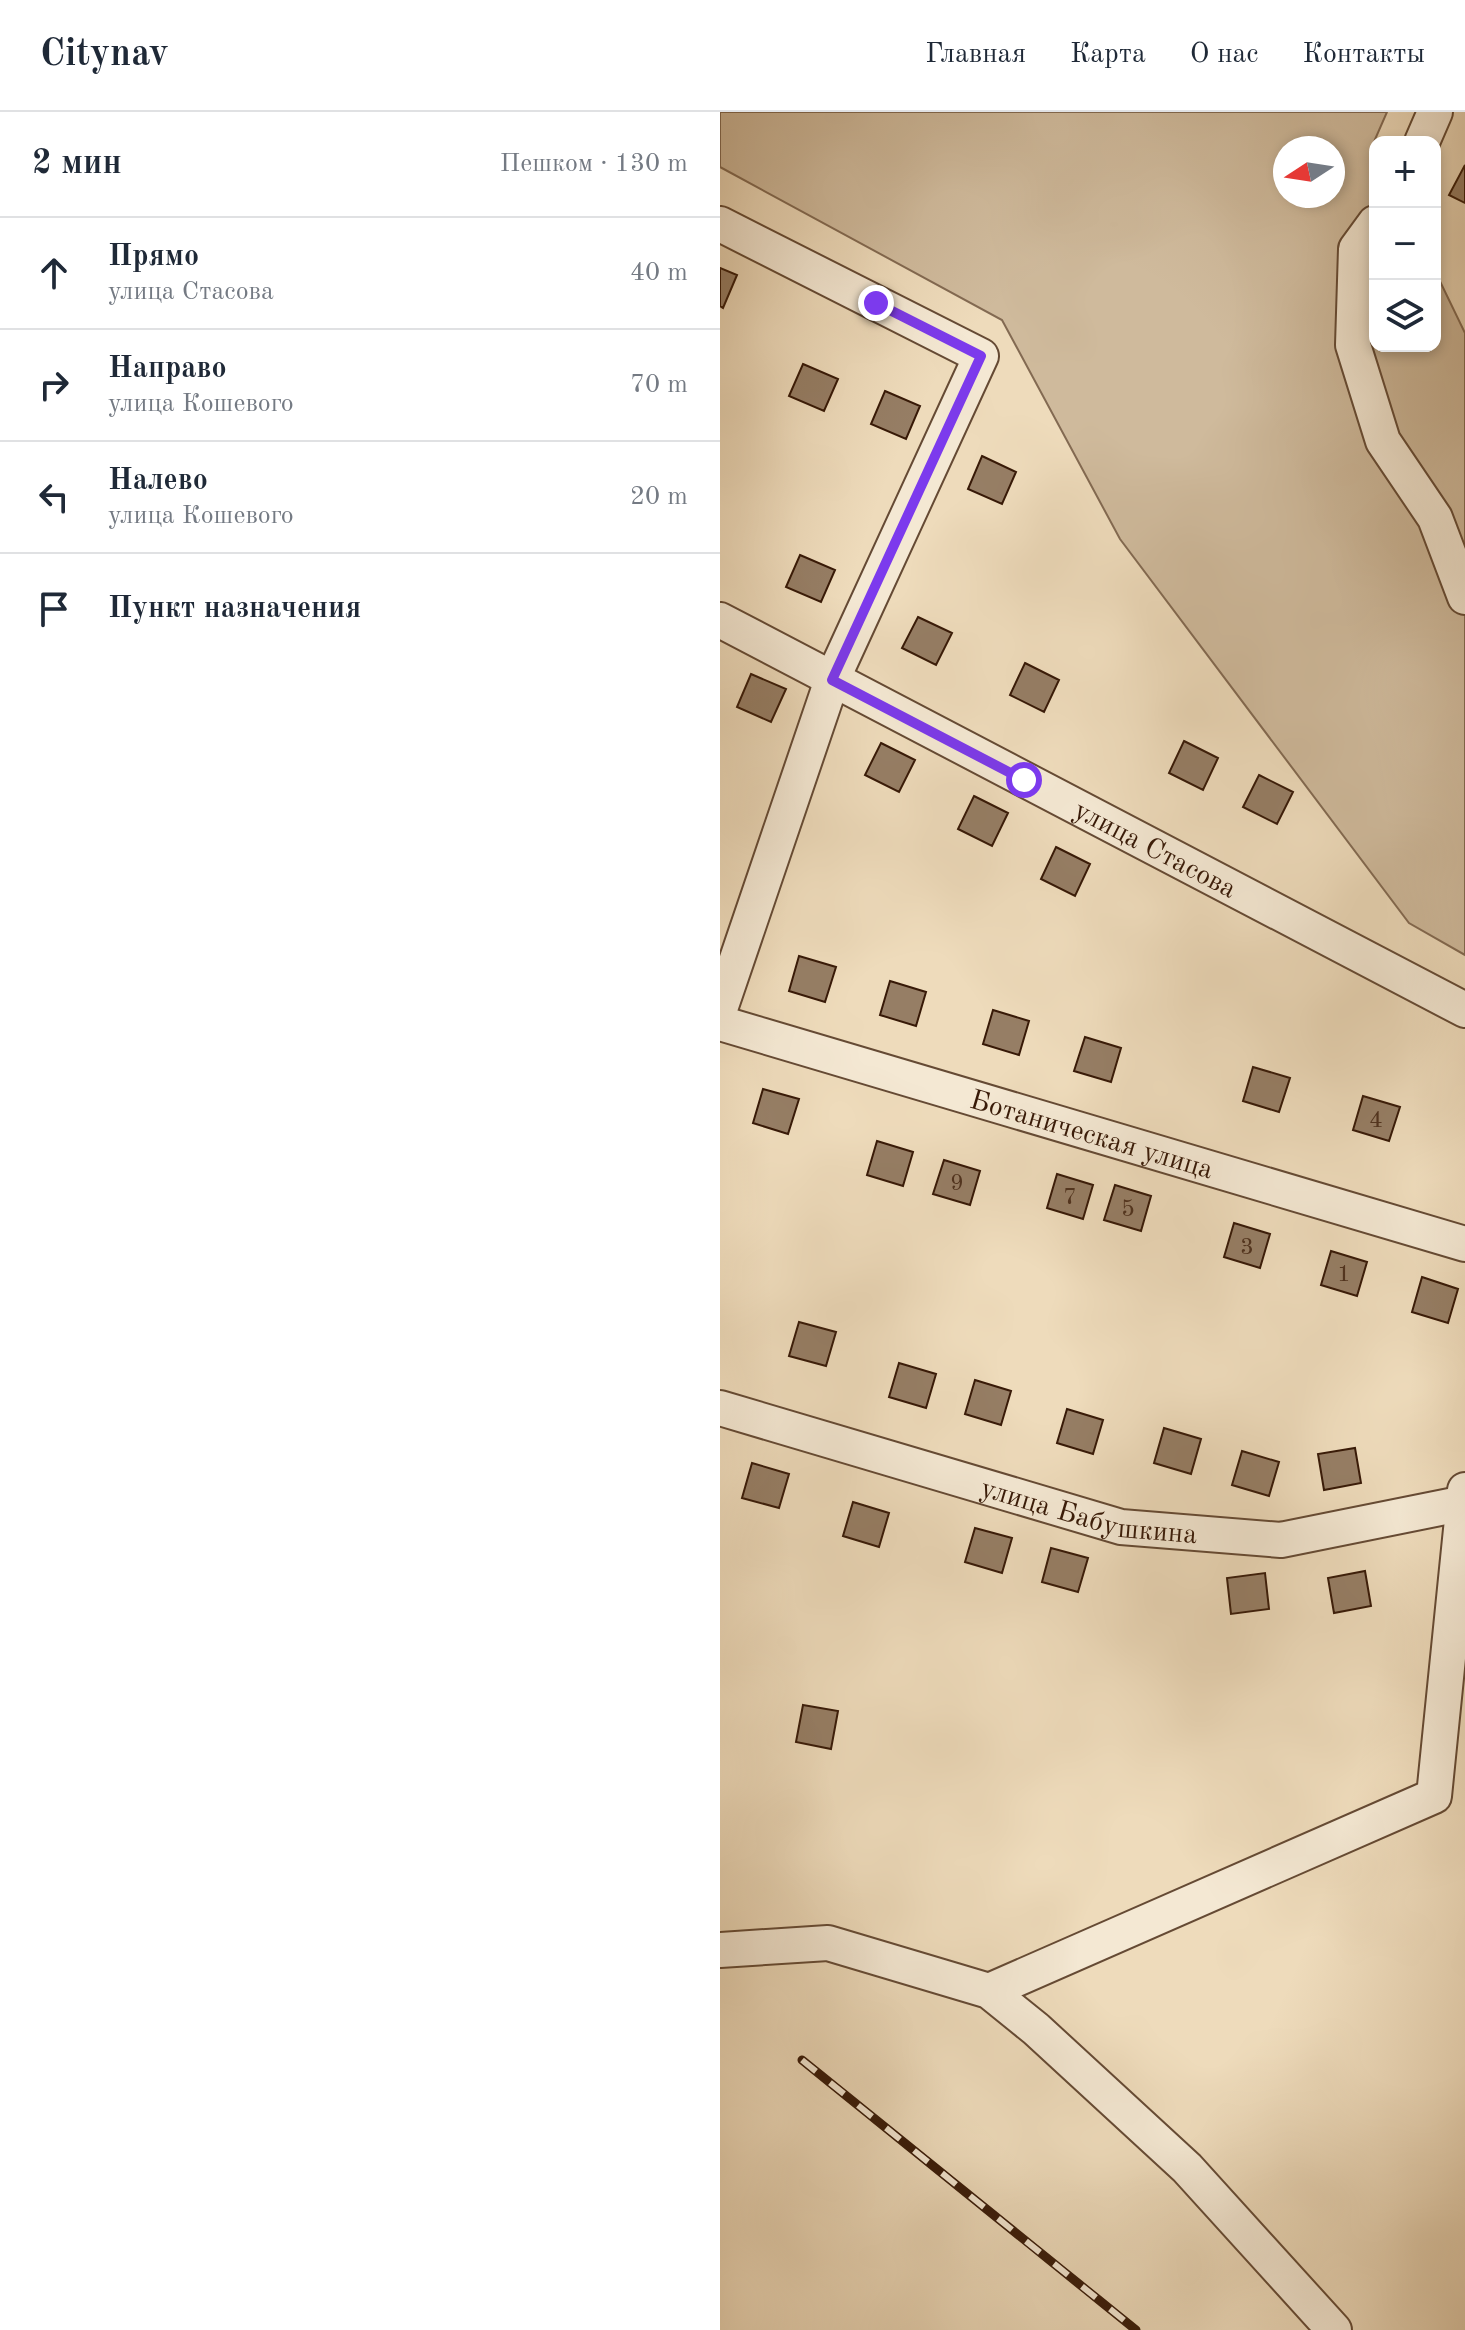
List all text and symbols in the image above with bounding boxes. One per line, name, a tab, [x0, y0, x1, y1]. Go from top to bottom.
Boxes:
text: Citynav	[40, 36, 169, 74]
text: Главная	[925, 41, 1026, 69]
text: Карта	[1070, 41, 1146, 69]
text: О нас	[1190, 41, 1259, 69]
text: Контакты	[1303, 41, 1425, 69]
north arrow	[1273, 136, 1345, 208]
map controls	[1369, 136, 1441, 352]
button: +	[1369, 136, 1441, 208]
text: 2 мин	[32, 147, 122, 181]
text: Пешком · 130 m	[500, 151, 688, 177]
button: −	[1369, 208, 1441, 280]
text: Прямо	[108, 242, 199, 272]
icon: ahead	[32, 251, 76, 295]
text: 40 m	[630, 260, 688, 286]
text: улица Стасова	[108, 279, 274, 305]
button: layers	[1369, 280, 1441, 352]
route end	[858, 285, 894, 321]
text: Направо	[108, 354, 227, 384]
icon: right	[32, 363, 76, 407]
text: 70 m	[630, 372, 688, 398]
text: улица Кошевого	[108, 391, 294, 417]
text: Налево	[108, 466, 208, 496]
icon: left	[32, 475, 76, 519]
text: 20 m	[630, 484, 688, 510]
text: улица Кошевого	[108, 503, 294, 529]
icon: arrive	[32, 587, 76, 631]
text: Пункт назначения	[108, 594, 361, 624]
route start	[1006, 762, 1042, 798]
street label: улица Стасова	[1069, 797, 1240, 905]
street label: Ботаническая улица	[966, 1087, 1216, 1186]
house number: 4	[1369, 1109, 1383, 1133]
house number: 9	[950, 1172, 964, 1196]
house number: 7	[1063, 1186, 1077, 1210]
house number: 5	[1121, 1198, 1135, 1222]
house number: 3	[1240, 1236, 1254, 1260]
house number: 1	[1337, 1263, 1351, 1287]
street label: улица Бабушкина	[977, 1475, 1198, 1550]

